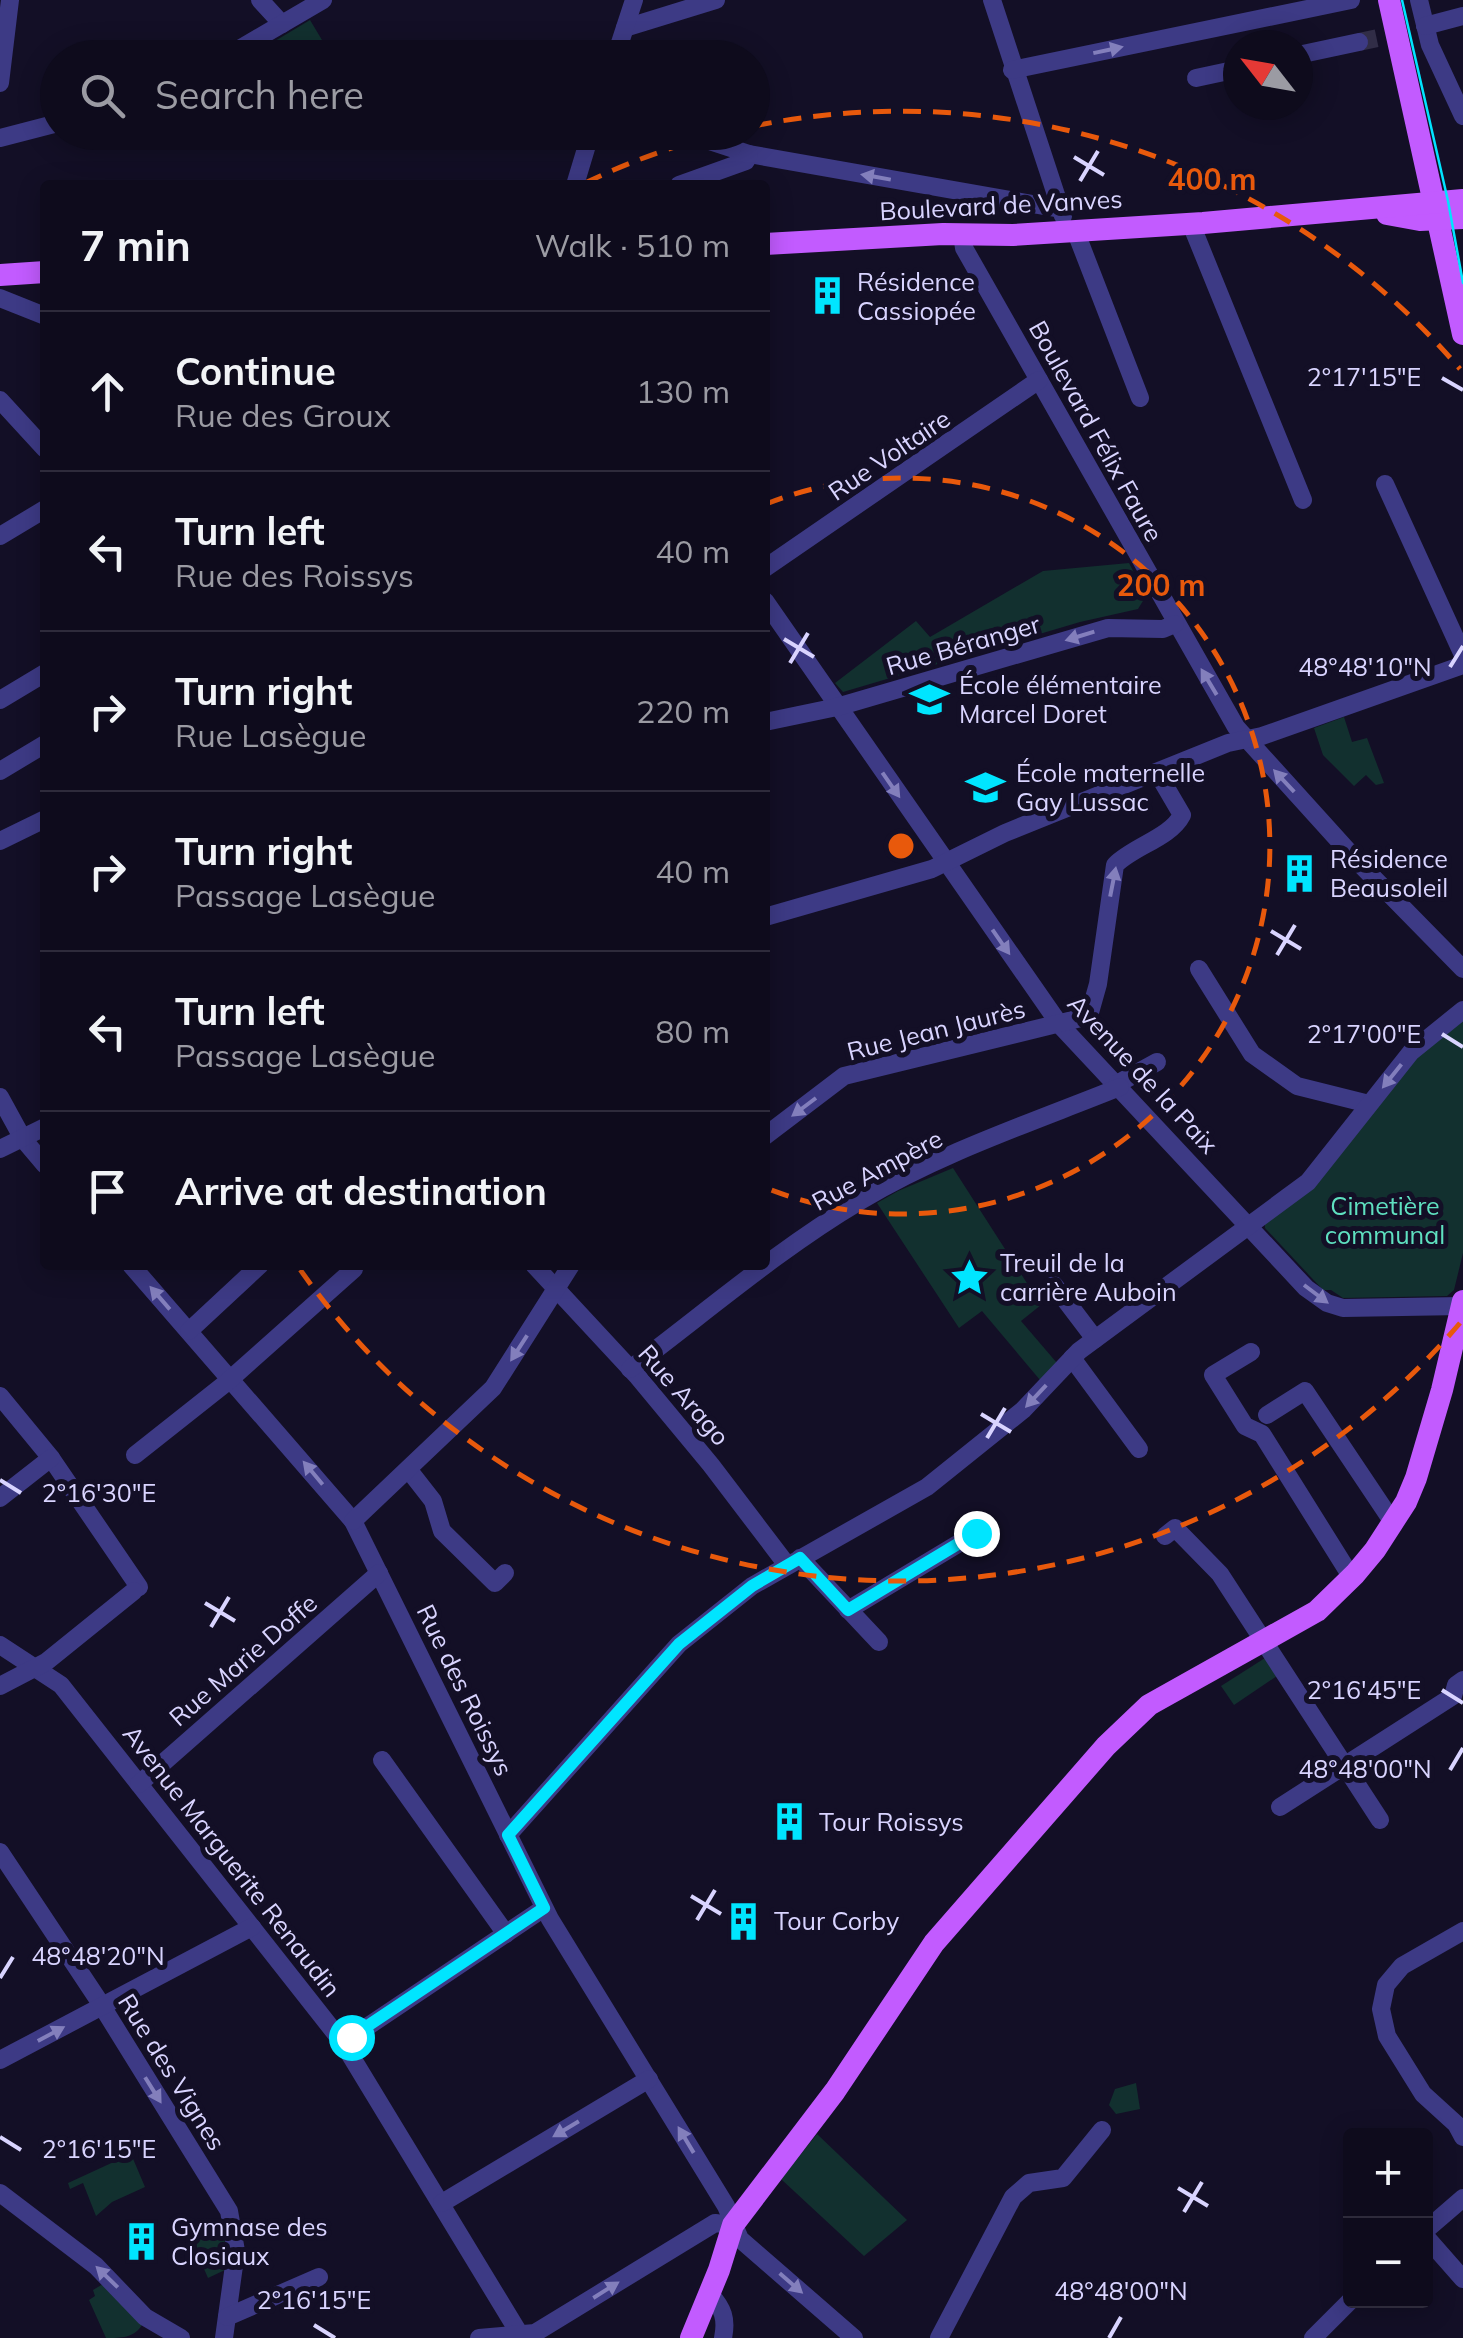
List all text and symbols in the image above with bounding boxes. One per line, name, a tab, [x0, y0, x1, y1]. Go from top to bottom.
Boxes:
north arrow	[1223, 30, 1313, 120]
search box	[40, 40, 770, 150]
one-way arrow	[1093, 42, 1124, 58]
icon: search	[75, 68, 130, 123]
text: Search here	[155, 71, 364, 119]
text: 400 m	[1167, 160, 1257, 198]
one-way arrow	[860, 169, 891, 184]
street label: Boulevard de Vanves	[879, 183, 1123, 226]
text: 7 min	[80, 219, 191, 272]
text: Walk · 510 m	[535, 225, 730, 265]
place label: Résidence Cassiopée	[857, 266, 976, 326]
building icon: Résidence Cassiopée	[806, 275, 848, 317]
street label: Boulevard Félix Faure	[1023, 315, 1170, 547]
text: Continue	[175, 347, 336, 395]
text: 2°17'15"E	[1307, 361, 1421, 392]
icon: ahead	[80, 364, 135, 419]
text: 130 m	[636, 371, 730, 411]
text: Rue des Groux	[175, 395, 391, 435]
street label: Rue Voltaire	[822, 403, 956, 507]
text: Turn left	[175, 507, 325, 555]
icon: left	[80, 524, 135, 579]
text: 40 m	[655, 531, 730, 571]
text: Rue des Roissys	[175, 555, 414, 595]
text: 200 m	[1116, 566, 1206, 604]
street label: Rue Béranger	[882, 608, 1043, 681]
one-way arrow	[1065, 630, 1095, 645]
text: 48°48'10"N	[1298, 651, 1432, 682]
text: Turn right	[175, 667, 352, 715]
one-way arrow	[1201, 668, 1218, 696]
place label: École élémentaire Marcel Doret	[959, 669, 1162, 729]
school or university icon: École élémentaire Marcel Doret	[908, 678, 950, 720]
icon: right	[80, 684, 135, 739]
text: 220 m	[636, 691, 730, 731]
text: Rue Lasègue	[175, 715, 366, 755]
place label: École maternelle Gay Lussac	[1016, 757, 1205, 817]
school or university icon: École maternelle Gay Lussac	[965, 766, 1007, 808]
one-way arrow	[1273, 769, 1296, 793]
one-way arrow	[881, 771, 900, 798]
text: Turn right	[175, 827, 352, 875]
centre of rings	[883, 828, 919, 864]
place label: Résidence Beausoleil	[1330, 843, 1448, 903]
icon: right	[80, 844, 135, 899]
text: 40 m	[655, 851, 730, 891]
building icon: Résidence Beausoleil	[1279, 852, 1321, 894]
one-way arrow	[1105, 866, 1121, 897]
text: Passage Lasègue	[175, 875, 435, 915]
one-way arrow	[991, 929, 1010, 955]
text: Turn left	[175, 987, 325, 1035]
street label: Avenue de la Paix	[1062, 988, 1225, 1160]
street label: Rue Jean Jaurès	[844, 992, 1028, 1067]
icon: left	[80, 1004, 135, 1059]
text: 80 m	[655, 1011, 730, 1051]
text: 2°17'00"E	[1307, 1018, 1421, 1049]
text: Passage Lasègue	[175, 1035, 435, 1075]
one-way arrow	[1382, 1063, 1403, 1088]
one-way arrow	[791, 1096, 817, 1116]
street label: Rue Ampère	[806, 1122, 947, 1217]
icon: arrive	[80, 1164, 135, 1219]
text: Arrive at destination	[175, 1167, 547, 1215]
park label: Cimetière communal	[1325, 1190, 1445, 1250]
place label: Treuil de la carrière Auboin	[1000, 1247, 1177, 1307]
place icon: Treuil de la carrière Auboin	[949, 1256, 991, 1298]
one-way arrow	[1303, 1284, 1329, 1304]
one-way arrow	[150, 1286, 172, 1311]
one-way arrow	[511, 1334, 529, 1361]
street label: Rue Arago	[632, 1338, 737, 1451]
one-way arrow	[1025, 1384, 1048, 1408]
one-way arrow	[303, 1461, 324, 1486]
text: 2°16'30"E	[42, 1477, 156, 1508]
route end	[954, 1511, 1000, 1557]
street label: Rue Marie Doffe	[162, 1587, 323, 1732]
street label: Rue des Roissys	[411, 1599, 520, 1780]
text: 2°16'45"E	[1307, 1674, 1421, 1705]
street label: Avenue Marguerite Renaudin	[117, 1719, 348, 2003]
text: 48°48'00"N	[1298, 1753, 1432, 1784]
building icon: Tour Roissys	[768, 1801, 810, 1843]
place label: Tour Roissys	[819, 1806, 964, 1837]
building icon: Tour Corby	[723, 1900, 765, 1942]
place label: Tour Corby	[774, 1905, 899, 1936]
text: 48°48'20"N	[31, 1940, 165, 1971]
street label: Rue des Vignes	[112, 1988, 233, 2156]
route start	[329, 2015, 375, 2061]
one-way arrow	[36, 2026, 65, 2043]
one-way arrow	[143, 2076, 161, 2104]
one-way arrow	[552, 2120, 580, 2137]
one-way arrow	[678, 2126, 695, 2154]
map controls	[1343, 2128, 1433, 2308]
button: +	[1343, 2128, 1433, 2218]
text: 2°16'15"E	[42, 2133, 156, 2164]
place label: Gymnase des Closiaux	[171, 2211, 328, 2271]
button: −	[1343, 2218, 1433, 2308]
building icon: Gymnase des Closiaux	[120, 2220, 162, 2262]
one-way arrow	[95, 2266, 119, 2289]
one-way arrow	[778, 2272, 803, 2294]
text: 48°48'00"N	[1054, 2275, 1188, 2306]
one-way arrow	[592, 2281, 620, 2299]
text: 2°16'15"E	[257, 2284, 371, 2315]

